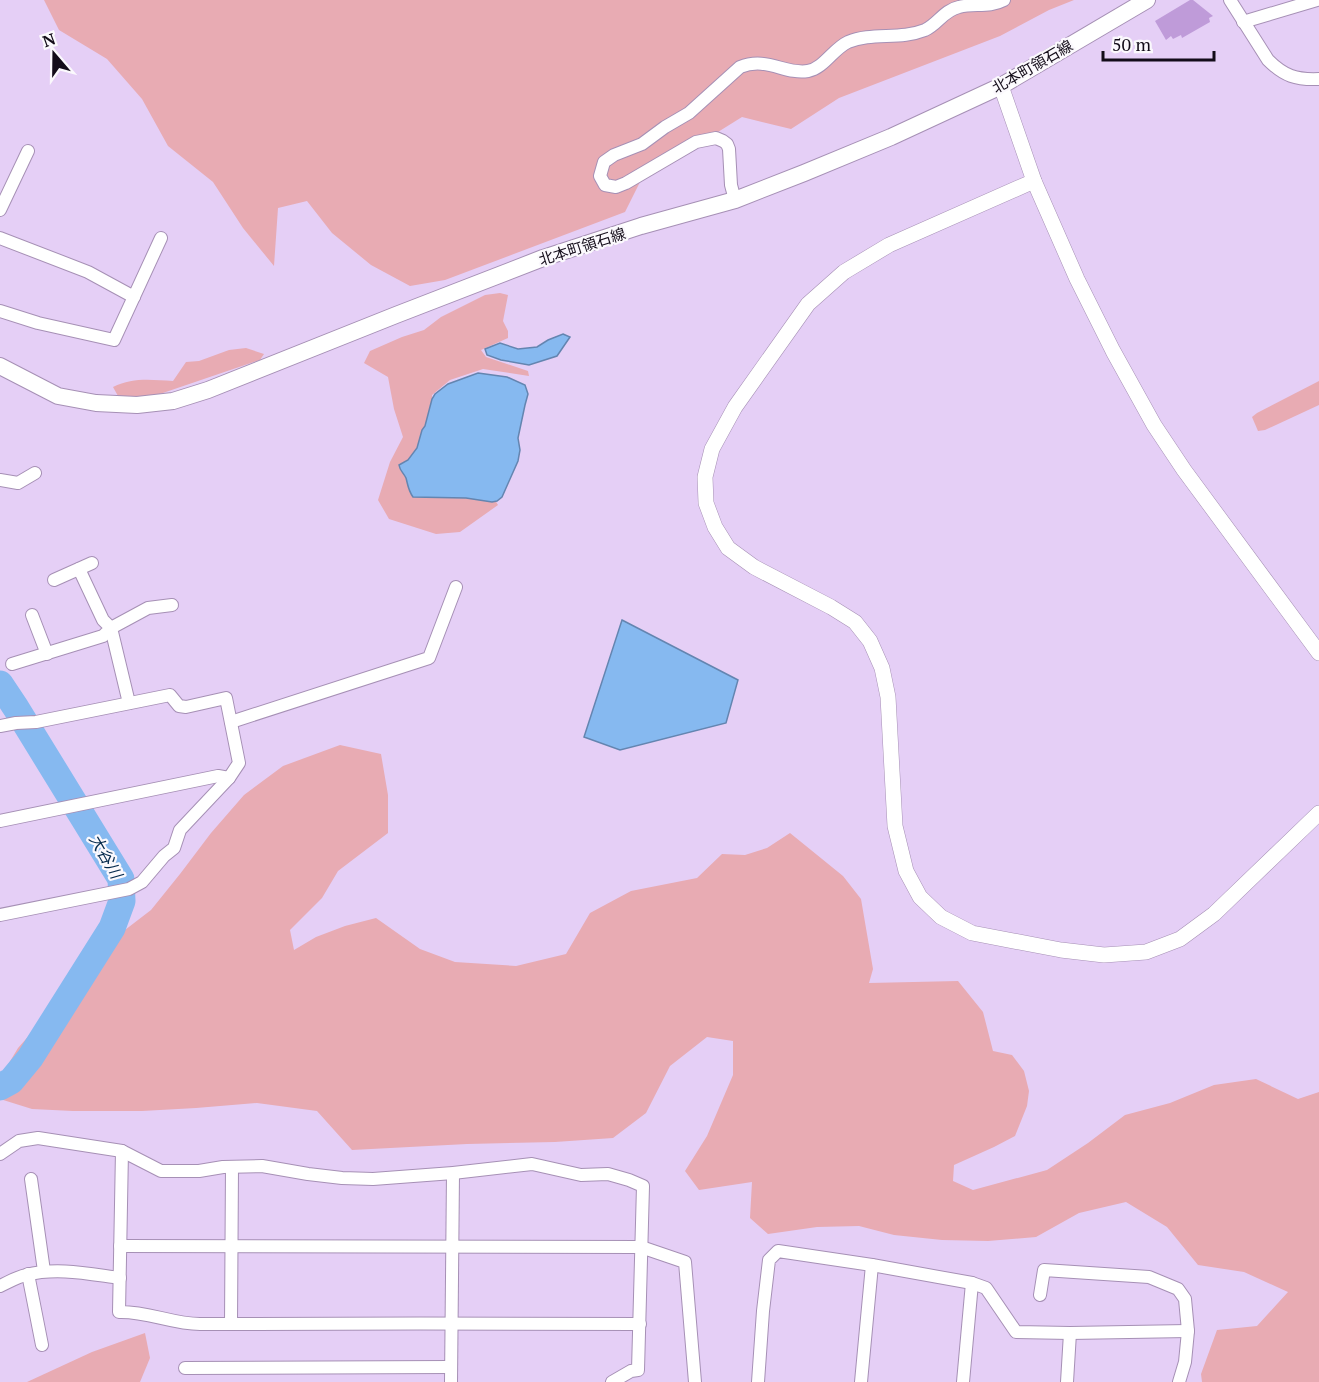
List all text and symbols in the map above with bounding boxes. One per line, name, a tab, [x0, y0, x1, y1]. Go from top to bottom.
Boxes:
north arrow	[24, 24, 84, 84]
scale bar	[1103, 24, 1214, 62]
text: N	[39, 27, 58, 52]
text: 50 m	[1112, 32, 1152, 56]
street label: 北本町領石線	[988, 35, 1076, 97]
street label: 北本町領石線	[536, 223, 628, 269]
water label: 大谷川	[84, 830, 129, 884]

